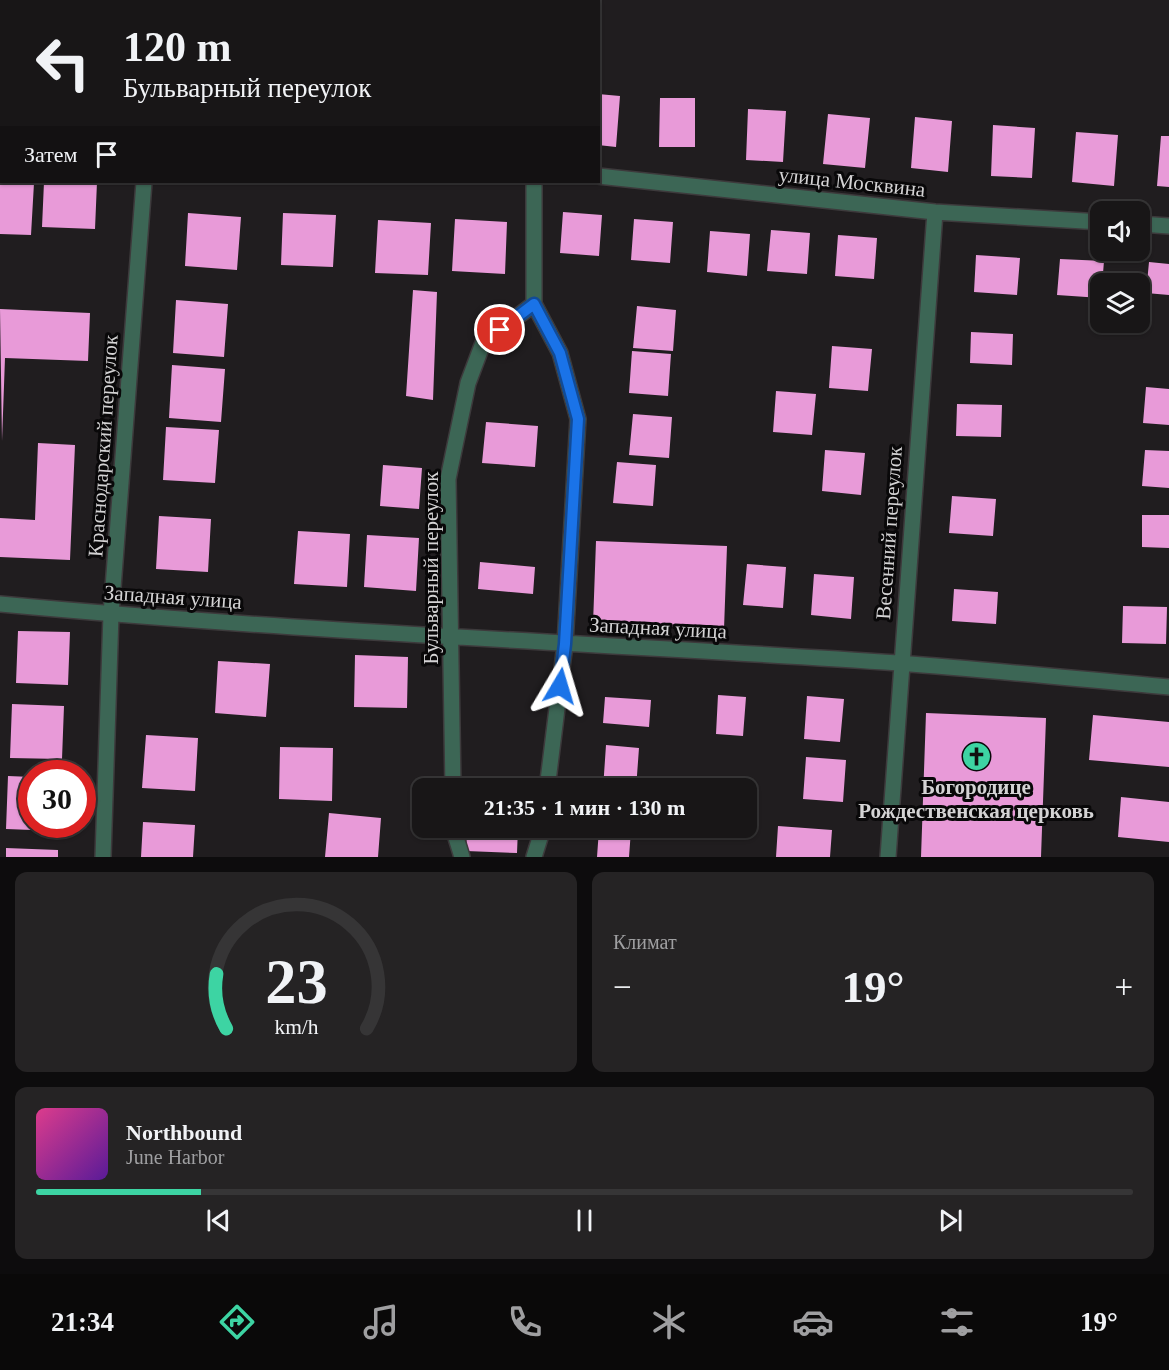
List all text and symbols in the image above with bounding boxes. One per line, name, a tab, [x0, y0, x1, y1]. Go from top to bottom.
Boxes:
icon: left	[24, 24, 102, 102]
text: 120 m	[123, 24, 232, 70]
text: Бульварный переулок	[123, 73, 371, 103]
icon: arrive	[90, 138, 123, 171]
text: Затем	[24, 142, 78, 167]
street label: улица Москвина	[777, 162, 927, 202]
map controls	[1090, 201, 1150, 333]
button: sound	[1090, 201, 1150, 261]
button: layers	[1090, 273, 1150, 333]
pin	[474, 304, 525, 355]
icon: arrive	[483, 313, 516, 346]
street label: Краснодарский переулок	[83, 333, 123, 558]
street label: Весенний переулок	[871, 445, 907, 620]
street label: Бульварный переулок	[419, 471, 443, 665]
street label: Западная улица	[103, 580, 243, 614]
street label: Западная улица	[588, 612, 728, 644]
position arrow	[528, 654, 592, 718]
church icon: Богородице Рождественская церковь	[960, 740, 992, 772]
speed limit sign: 30	[18, 760, 96, 838]
place label: Богородице Рождественская церковь	[858, 775, 1094, 823]
text: 21:35 · 1 мин · 130 m	[484, 795, 685, 820]
text: Климат	[613, 931, 677, 953]
text: 23	[265, 947, 327, 1016]
text: 19°	[842, 962, 905, 1012]
text: −	[613, 969, 632, 1005]
text: +	[1114, 969, 1133, 1005]
text: km/h	[274, 1015, 318, 1039]
text: Northbound	[126, 1120, 242, 1145]
text: June Harbor	[126, 1146, 224, 1168]
icon: previous	[202, 1204, 235, 1237]
icon: pause	[568, 1204, 601, 1237]
icon: next	[934, 1204, 967, 1237]
icon: directions	[216, 1301, 258, 1343]
icon: music	[360, 1301, 402, 1343]
icon: phone	[504, 1301, 546, 1343]
icon: climate	[648, 1301, 690, 1343]
icon: car	[792, 1301, 834, 1343]
icon: filters	[936, 1301, 978, 1343]
text: 21:34	[51, 1307, 114, 1337]
text: 19°	[1080, 1307, 1118, 1337]

